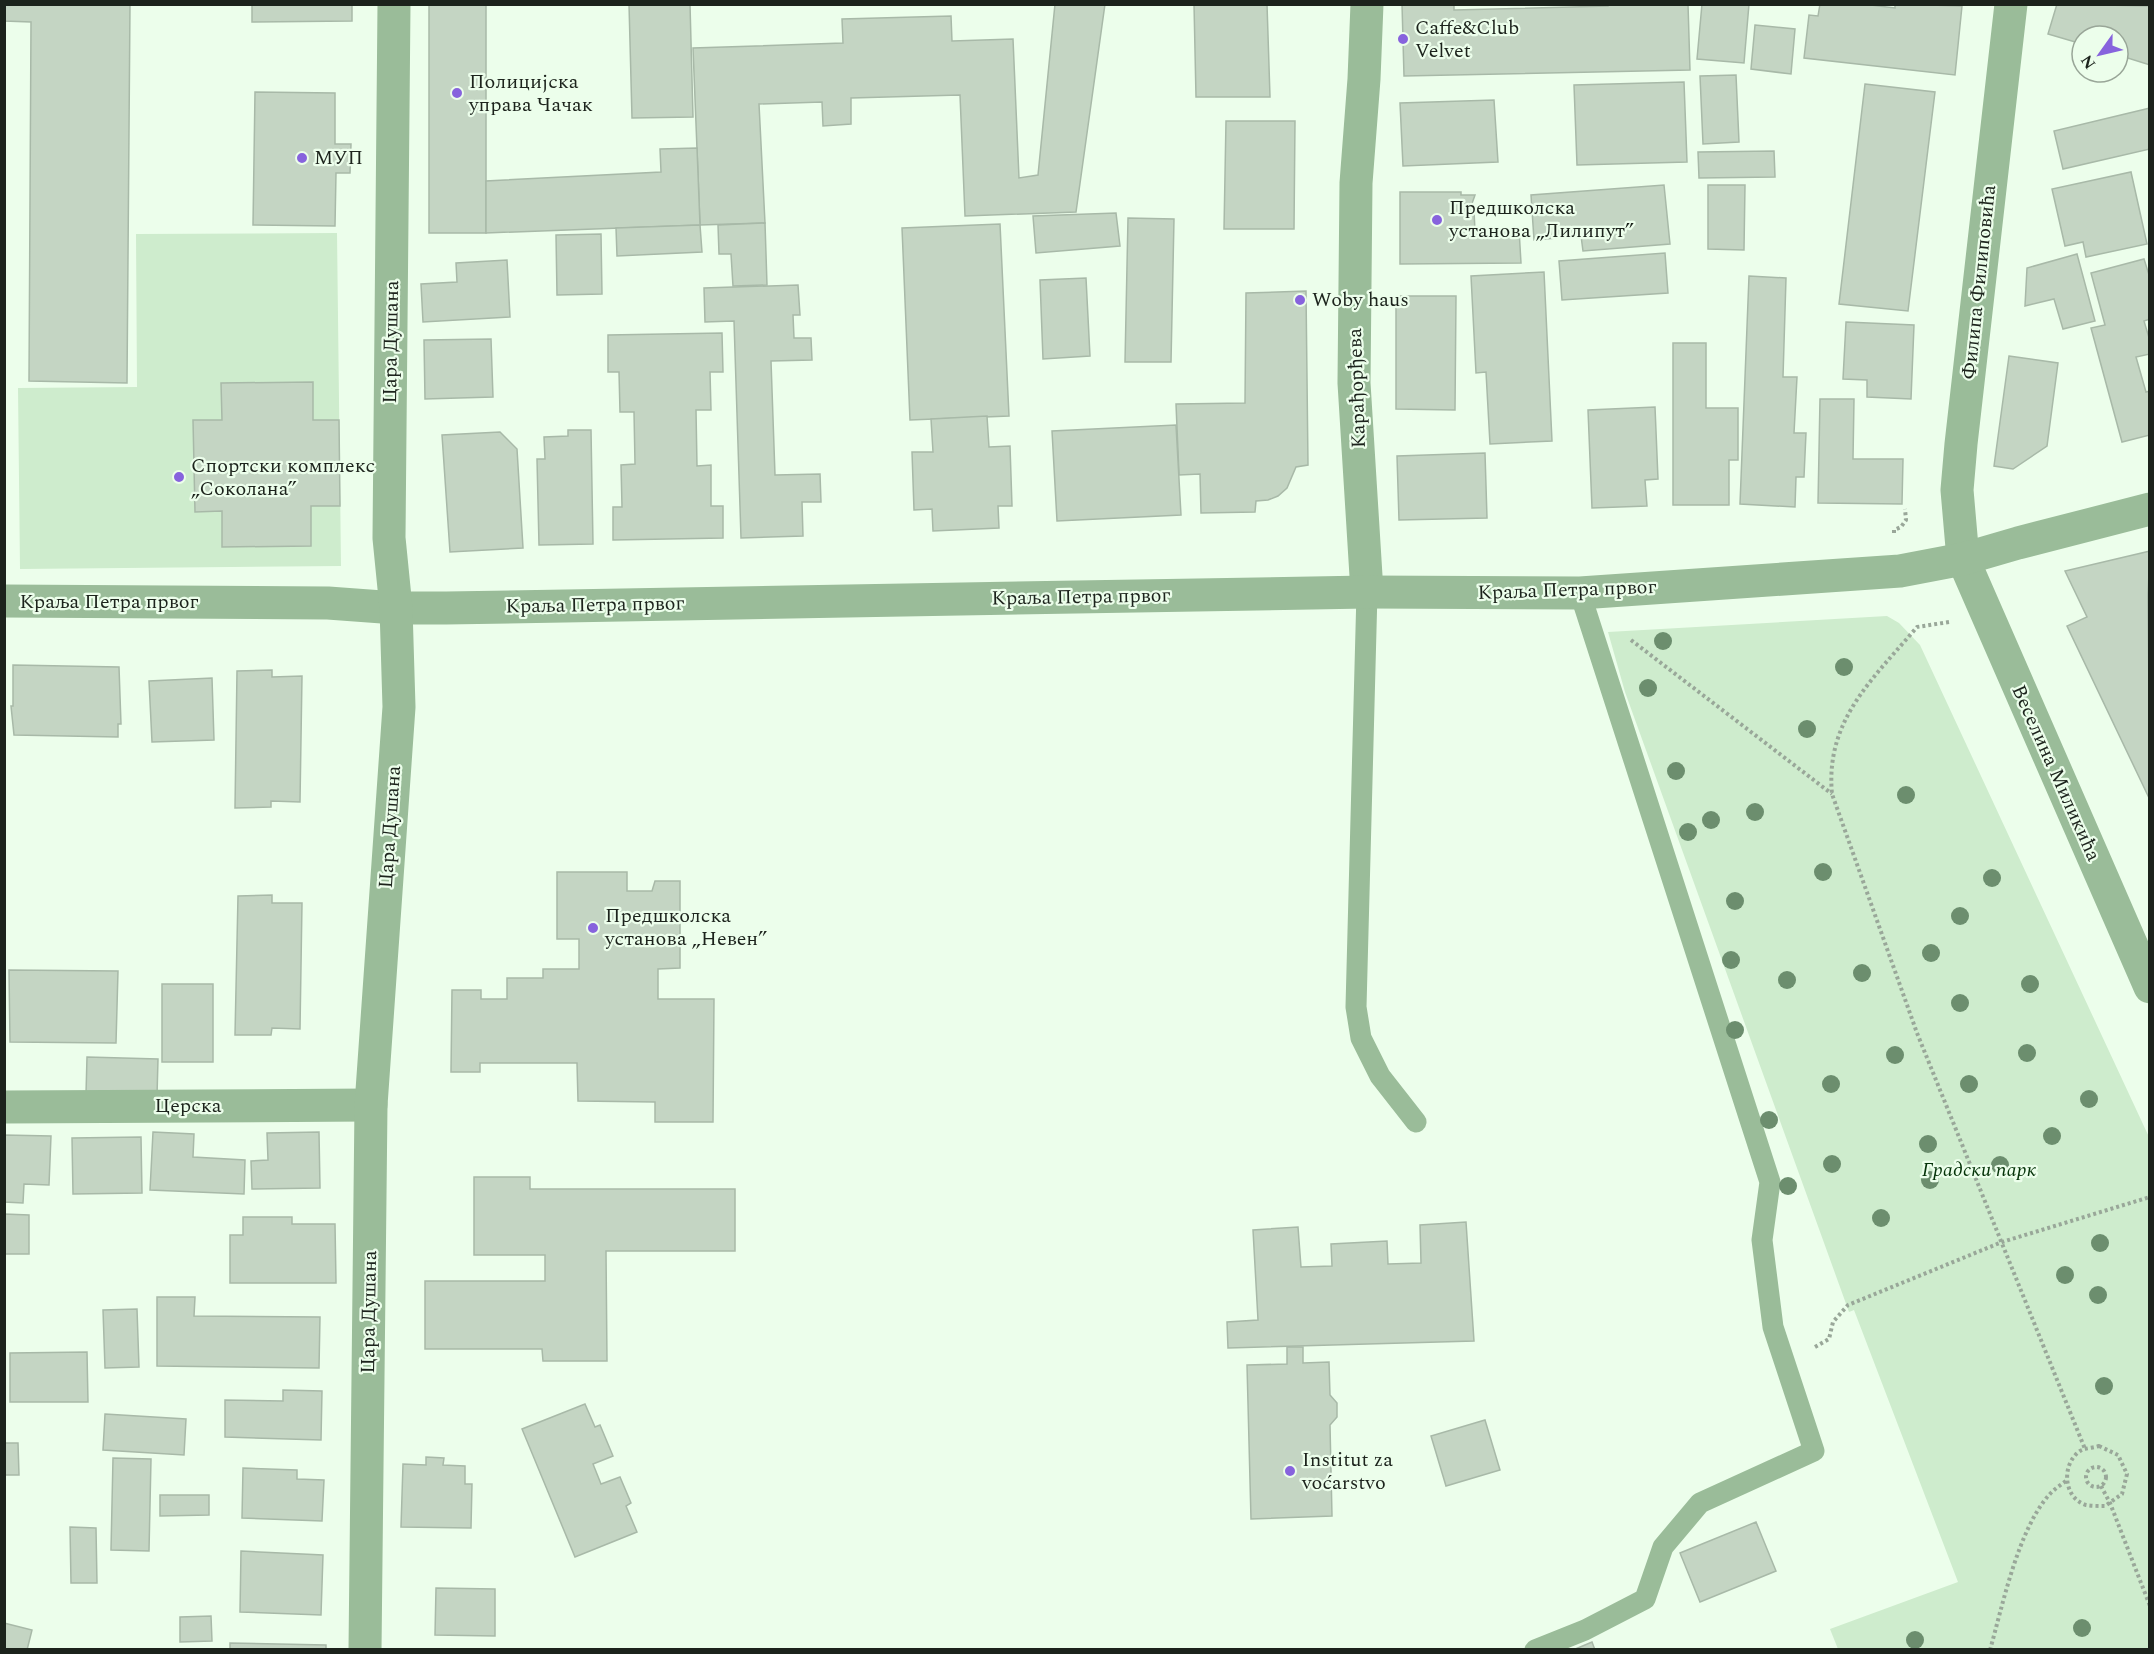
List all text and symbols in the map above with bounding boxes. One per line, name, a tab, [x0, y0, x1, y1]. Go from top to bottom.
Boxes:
place label: Caffe&Club Velvet	[1415, 13, 1519, 66]
north arrow	[2070, 24, 2130, 84]
marker: Caffe&Club Velvet	[1396, 32, 1410, 46]
text: N	[2075, 50, 2102, 74]
place label: Полицијска управа Чачак	[468, 67, 593, 120]
marker: Полицијска управа Чачак	[450, 86, 464, 100]
place label: МУП	[314, 143, 363, 173]
marker: МУП	[295, 151, 309, 165]
street label: Филипа Филиповића	[1954, 183, 2004, 381]
place label: Предшколска установа „Лилипут”	[1448, 193, 1634, 246]
marker: Предшколска установа „Лилипут”	[1430, 213, 1444, 227]
street label: Цара Душана	[375, 280, 407, 404]
place label: Woby haus	[1312, 285, 1409, 315]
marker: Woby haus	[1293, 293, 1307, 307]
street label: Карађорђева	[1340, 327, 1374, 449]
place label: Спортски комплекс „Соколана”	[191, 451, 375, 504]
marker: Спортски комплекс „Соколана”	[172, 470, 186, 484]
street label: Краља Петра првог	[1477, 572, 1657, 608]
street label: Краља Петра првог	[991, 580, 1171, 614]
street label: Краља Петра првог	[19, 587, 199, 617]
street label: Краља Петра првог	[505, 588, 685, 622]
street label: Веселина Миликића	[2004, 680, 2108, 866]
street label: Цара Душана	[371, 764, 409, 889]
place label: Предшколска установа „Невен”	[604, 901, 767, 954]
marker: Предшколска установа „Невен”	[586, 921, 600, 935]
street label: Церска	[155, 1091, 222, 1121]
park label: Градски парк	[1922, 1155, 2037, 1185]
street label: Цара Душана	[353, 1250, 385, 1374]
place label: Institut za voćarstvo	[1301, 1445, 1393, 1498]
marker: Institut za voćarstvo	[1283, 1464, 1297, 1478]

